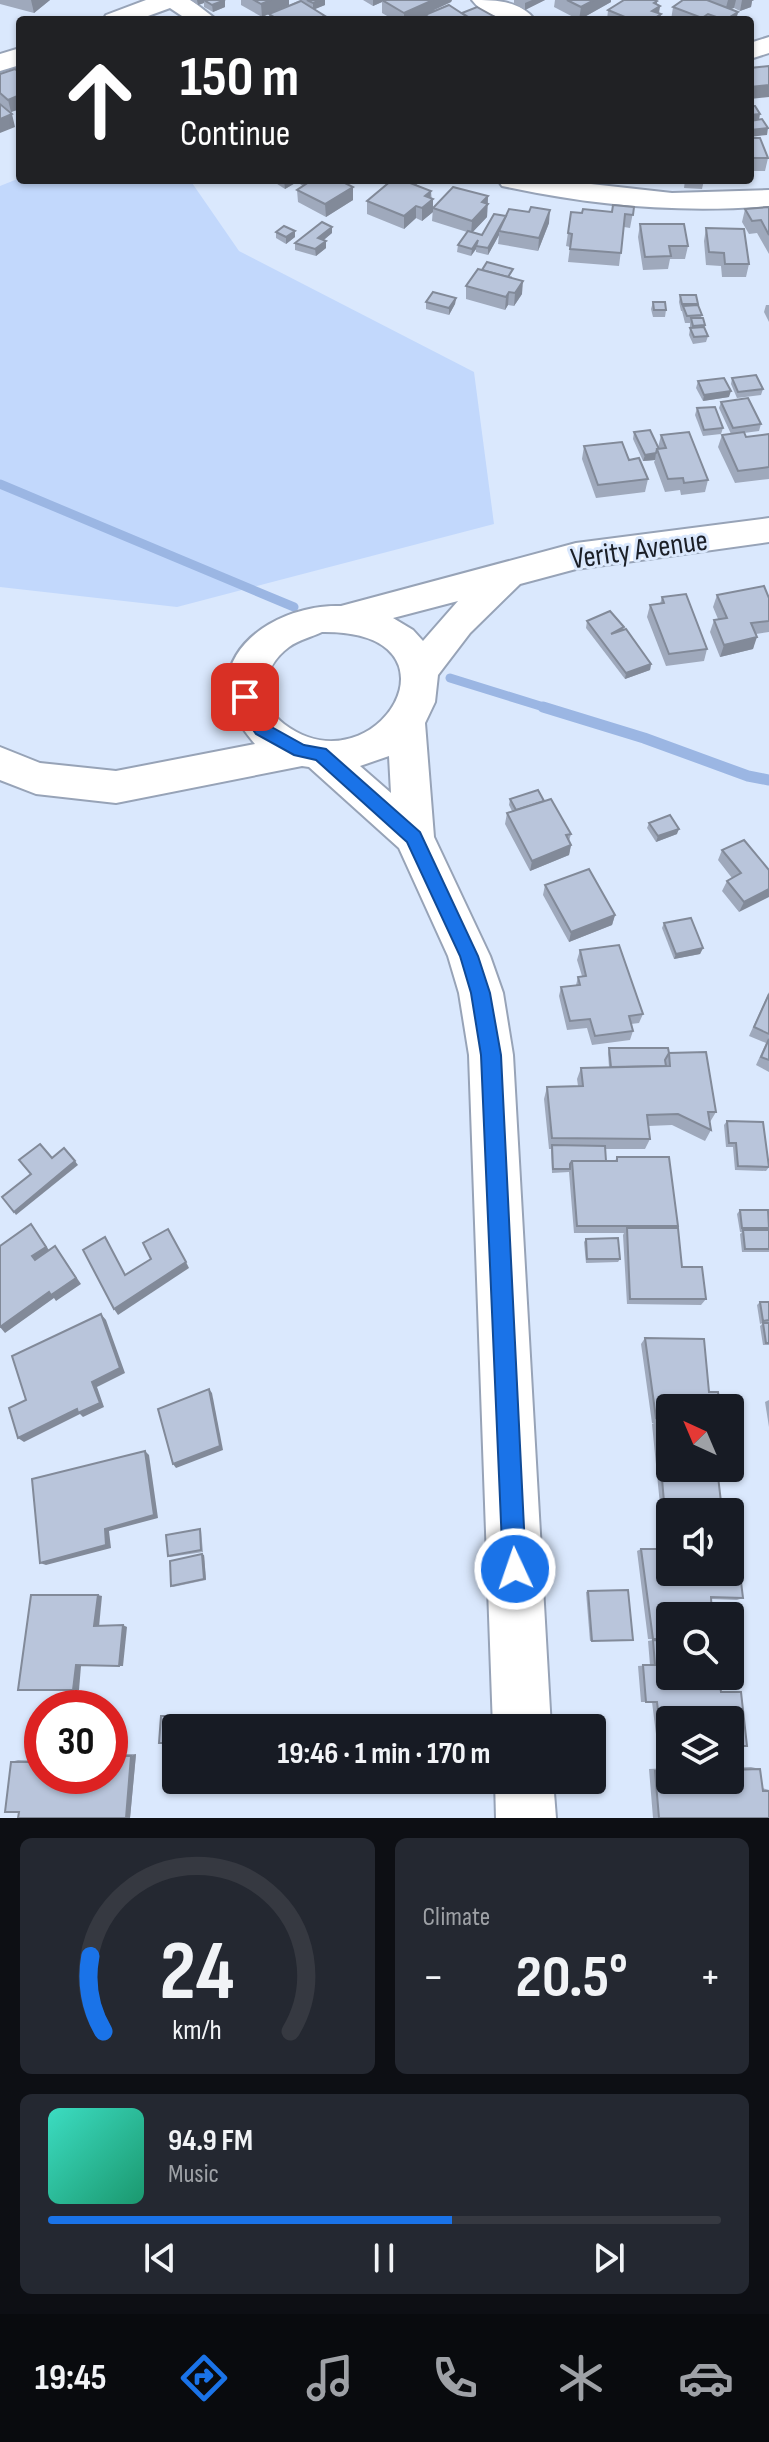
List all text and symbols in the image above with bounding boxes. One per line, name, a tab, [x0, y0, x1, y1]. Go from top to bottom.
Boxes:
text: 150 m	[180, 45, 299, 112]
icon: ahead	[48, 48, 152, 152]
text: Continue	[180, 113, 290, 156]
street label: Verity Avenue	[568, 523, 710, 577]
pin	[211, 663, 279, 731]
icon: arrive	[223, 675, 267, 719]
north arrow	[656, 1394, 744, 1482]
map controls	[656, 1394, 744, 1794]
button: sound	[656, 1498, 744, 1586]
position arrow	[473, 1527, 557, 1611]
button: search	[656, 1602, 744, 1690]
speed limit sign: 30	[24, 1690, 128, 1794]
button: layers	[656, 1706, 744, 1794]
text: 19:46 · 1 min · 170 m	[278, 1736, 490, 1772]
text: Climate	[423, 1902, 490, 1933]
text: 24	[160, 1923, 235, 2023]
text: 20.5°	[516, 1942, 628, 2014]
text: −	[423, 1951, 444, 2004]
text: +	[699, 1951, 721, 2004]
text: km/h	[173, 2013, 222, 2048]
text: 94.9 FM	[168, 2123, 253, 2159]
text: Music	[168, 2159, 219, 2190]
icon: previous	[138, 2236, 182, 2280]
icon: pause	[362, 2236, 406, 2280]
icon: next	[587, 2236, 631, 2280]
icon: directions	[176, 2350, 232, 2406]
icon: music	[302, 2350, 358, 2406]
icon: phone	[427, 2350, 483, 2406]
icon: climate	[553, 2350, 609, 2406]
icon: car	[678, 2350, 734, 2406]
text: 19:45	[35, 2357, 107, 2400]

